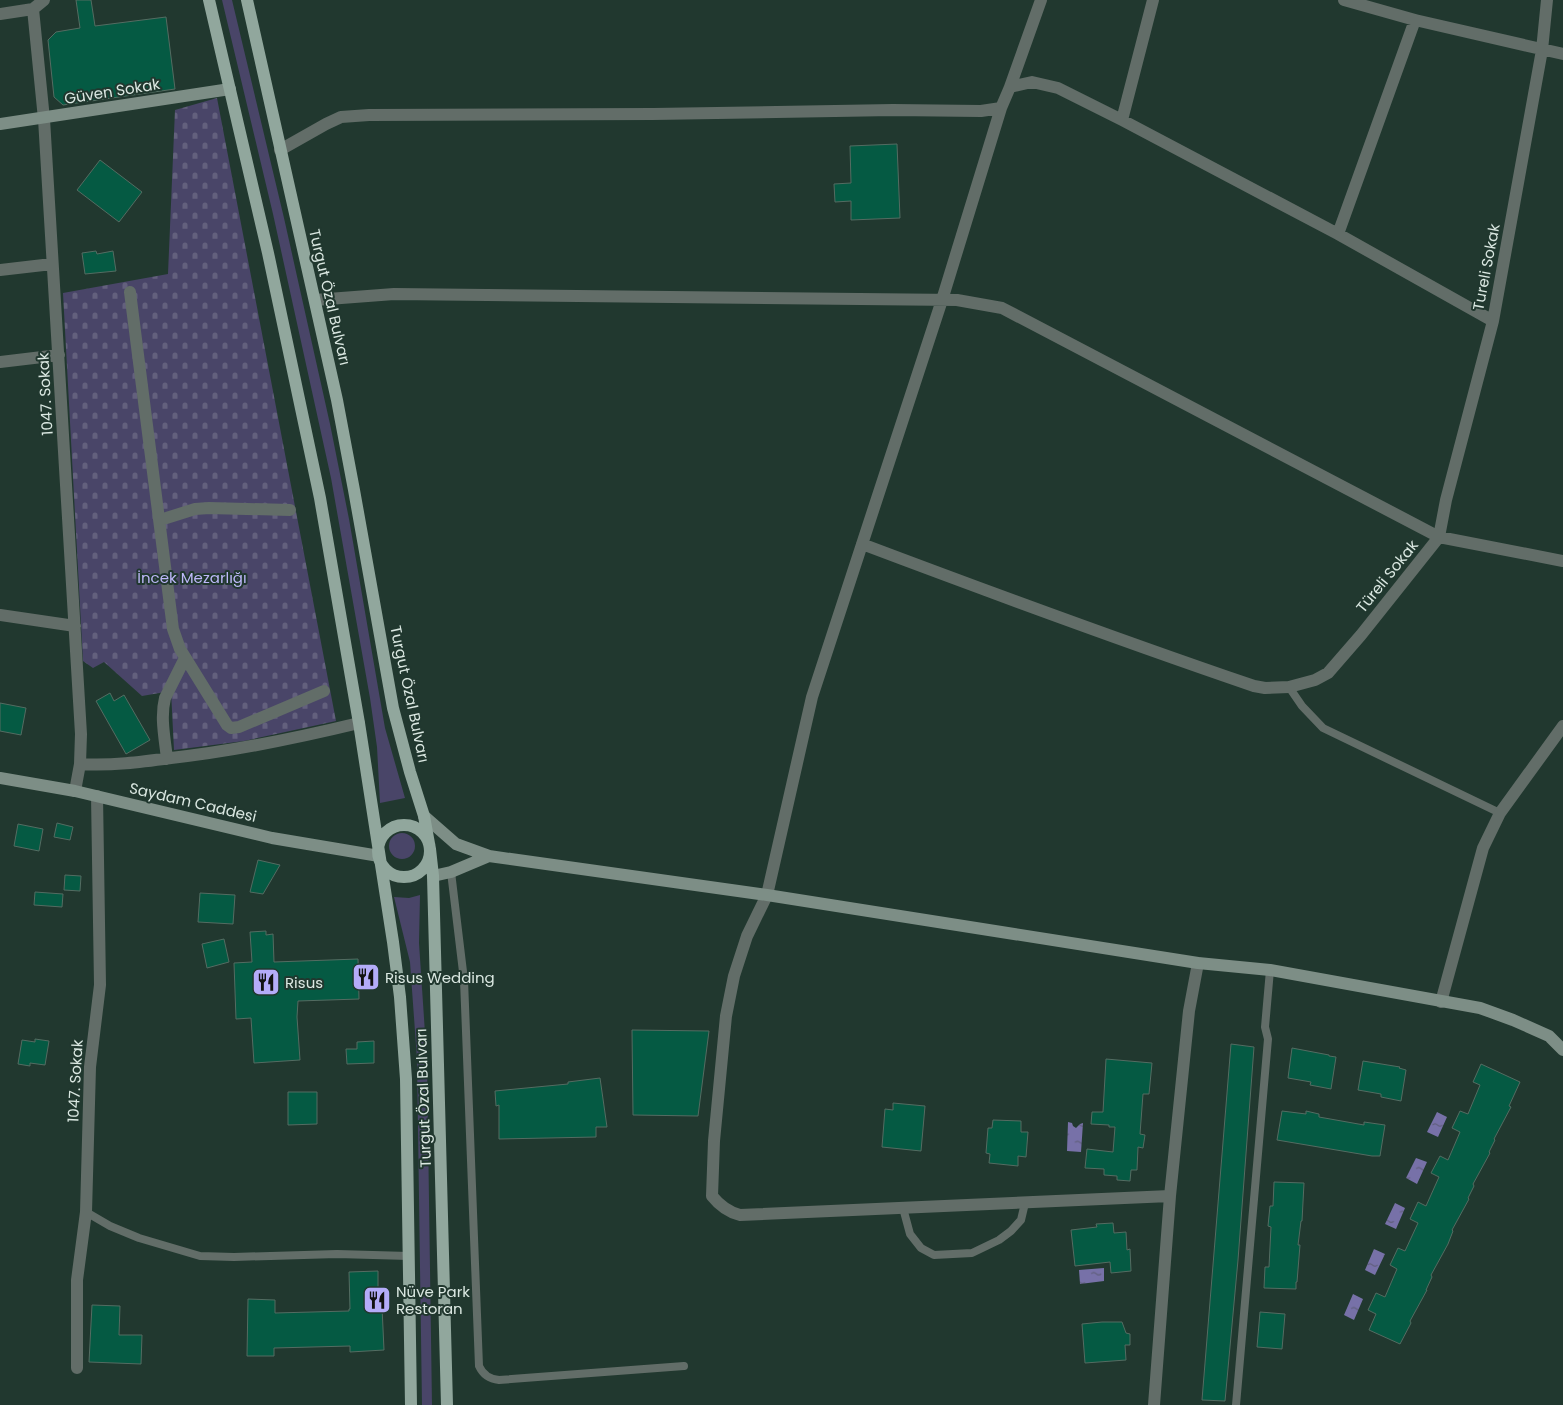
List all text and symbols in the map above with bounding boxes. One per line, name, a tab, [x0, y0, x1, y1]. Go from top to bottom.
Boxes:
street label: Güven Sokak	[63, 73, 162, 109]
street label: Tureli Sokak	[1467, 222, 1505, 312]
street label: Turgut Özal Bulvarı	[304, 227, 356, 367]
street label: 1047. Sokak	[32, 352, 58, 436]
street label: Türeli Sokak	[1351, 535, 1423, 617]
park label: İncek Mezarlığı	[137, 567, 247, 588]
street label: Turgut Özal Bulvarı	[385, 624, 435, 764]
street label: Saydam Caddesi	[127, 777, 259, 827]
restaurant icon: Risus Wedding	[351, 962, 381, 992]
restaurant icon: Risus	[251, 967, 281, 997]
place label: Risus Wedding	[385, 967, 495, 988]
place label: Risus	[285, 972, 323, 993]
street label: Turgut Özal Bulvarı	[410, 1028, 436, 1168]
street label: 1047. Sokak	[62, 1039, 88, 1123]
place label: Nüve Park Restoran	[396, 1281, 470, 1319]
restaurant icon: Nüve Park Restoran	[362, 1285, 392, 1315]

